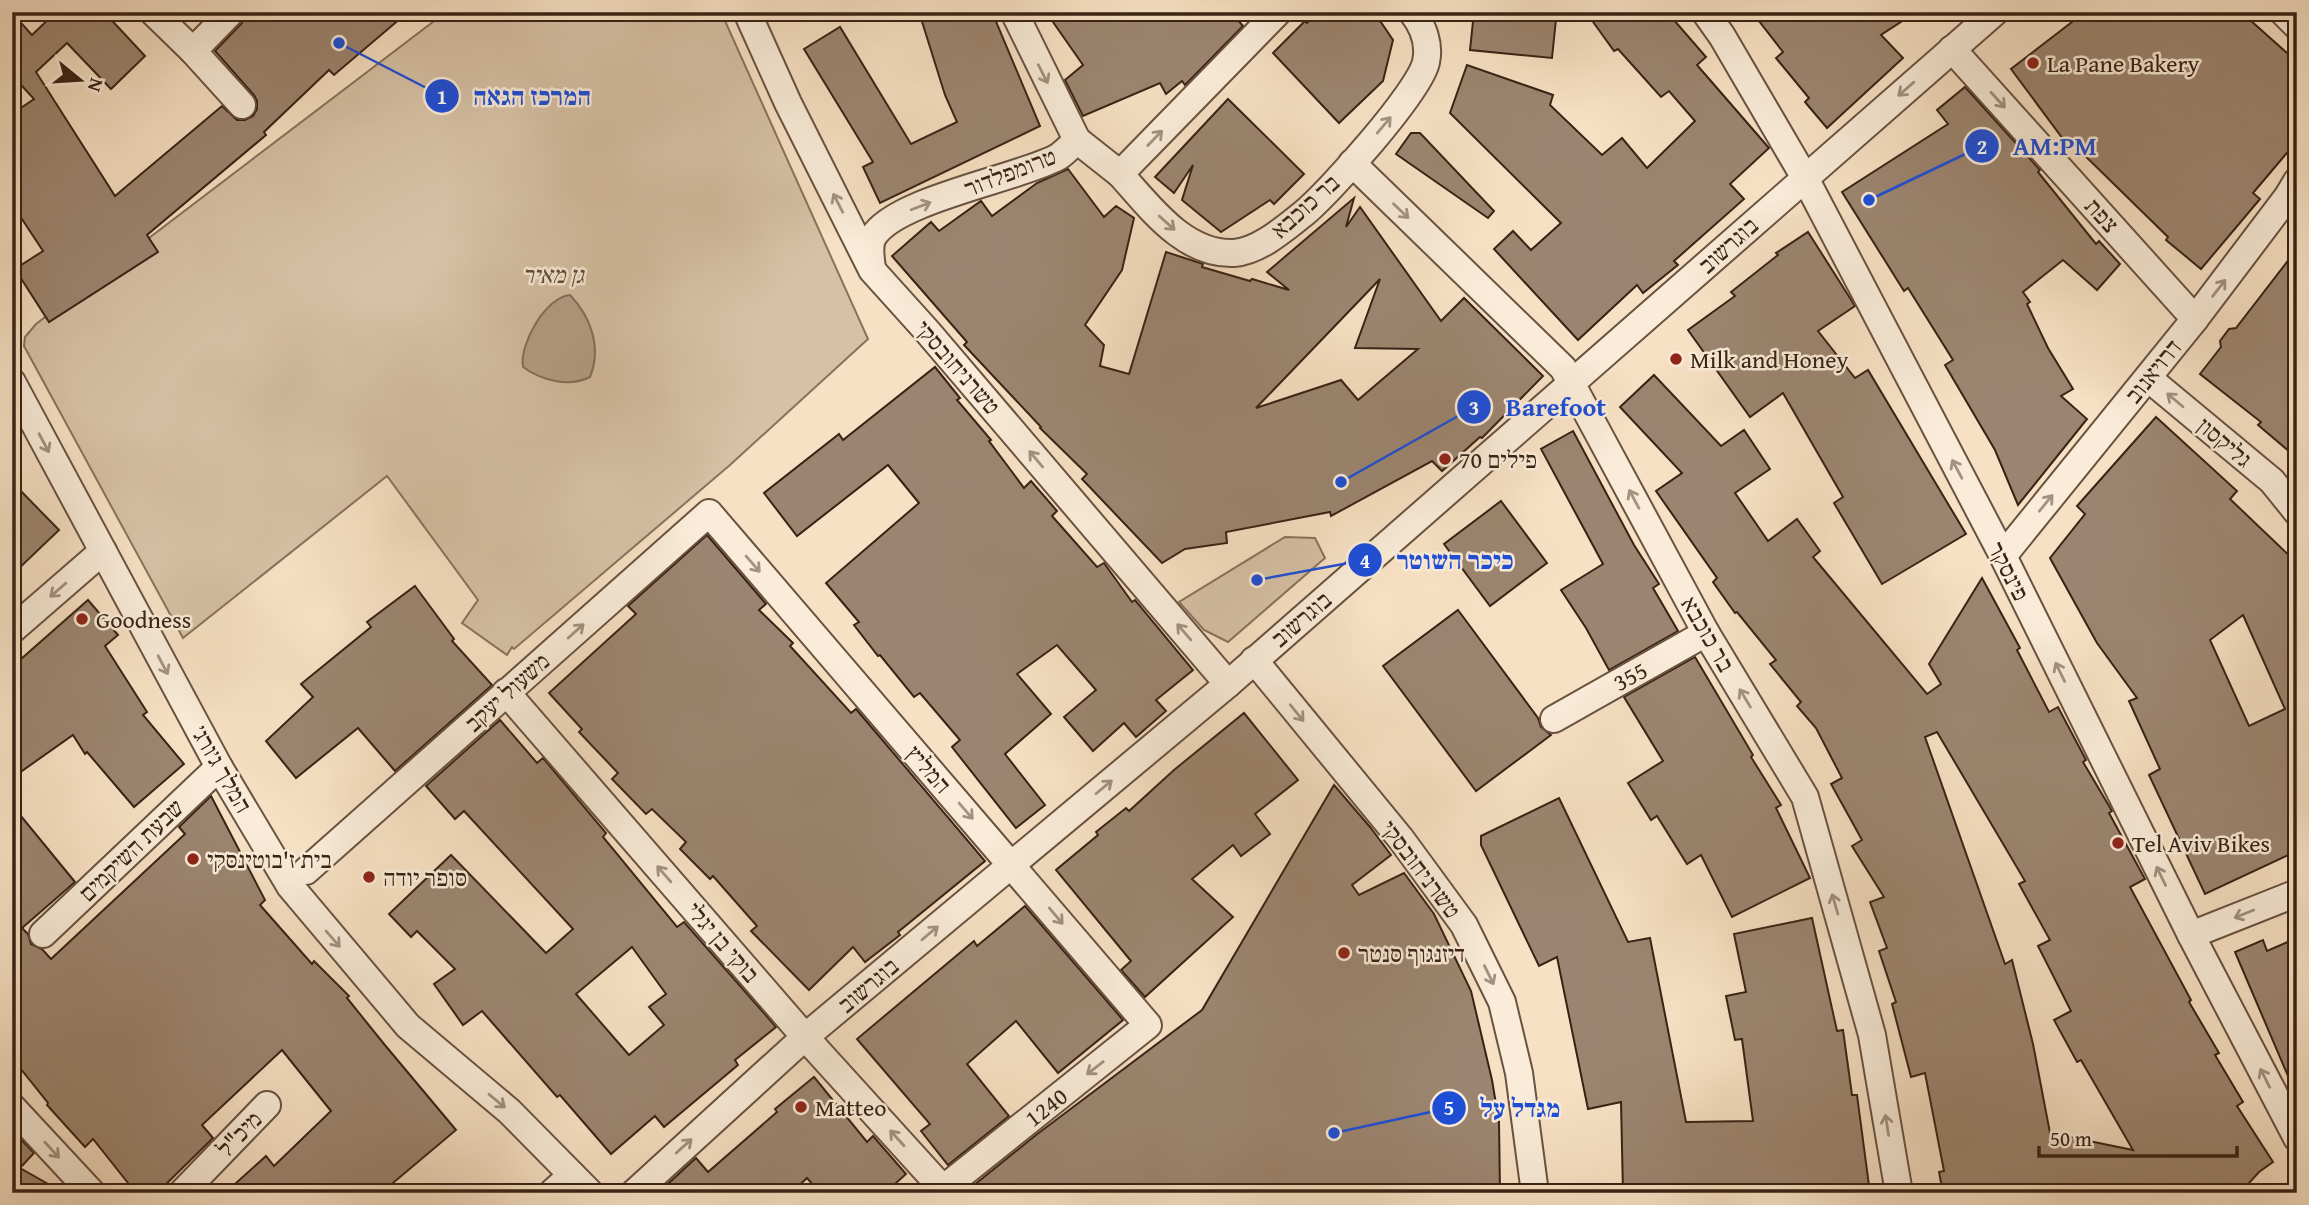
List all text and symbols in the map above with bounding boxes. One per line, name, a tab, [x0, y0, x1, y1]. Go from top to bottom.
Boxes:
north arrow	[46, 46, 116, 116]
place label: La Pane Bakery	[2047, 46, 2199, 81]
marker: La Pane Bakery	[2025, 55, 2041, 71]
one-way arrow	[1037, 63, 1051, 84]
callout: המרכז הגאה	[424, 73, 605, 120]
text: N	[81, 75, 111, 96]
text: המרכז הגאה	[473, 76, 591, 115]
text: 1	[437, 81, 447, 112]
one-way arrow	[1898, 81, 1916, 97]
one-way arrow	[1989, 90, 2005, 108]
one-way arrow	[1376, 116, 1392, 134]
callout: AM:PM	[1965, 123, 2111, 170]
text: AM:PM	[2013, 126, 2097, 165]
one-way arrow	[1147, 130, 1164, 147]
text: 2	[1977, 131, 1987, 162]
street label: טרומפלדור	[959, 138, 1061, 206]
street label: בר כוכבא	[1263, 166, 1347, 246]
street label: צפת	[2077, 189, 2127, 241]
one-way arrow	[831, 193, 845, 214]
one-way arrow	[910, 199, 932, 211]
one-way arrow	[1392, 202, 1409, 219]
street label: בוגרשוב	[1690, 208, 1766, 282]
one-way arrow	[1158, 215, 1176, 231]
park label: גן מאיר	[522, 257, 586, 292]
one-way arrow	[2212, 280, 2227, 298]
street label: טשרניחובסקי	[907, 312, 1009, 422]
street label: דרויאנוב	[2116, 331, 2190, 411]
place label: Milk and Honey	[1690, 342, 1848, 377]
marker: Milk and Honey	[1668, 351, 1684, 367]
callout: Barefoot	[1457, 384, 1620, 431]
text: Barefoot	[1506, 387, 1606, 426]
text: 3	[1469, 392, 1479, 423]
one-way arrow	[2166, 392, 2184, 408]
street label: גליקסון	[2190, 408, 2260, 476]
one-way arrow	[37, 432, 51, 452]
place label: 70 פילים	[1459, 442, 1537, 477]
one-way arrow	[1028, 450, 1044, 468]
marker: 70 פילים	[1437, 451, 1453, 467]
one-way arrow	[1950, 459, 1963, 480]
one-way arrow	[1627, 489, 1641, 510]
one-way arrow	[2038, 495, 2054, 513]
street label: פינסקר	[1979, 535, 2039, 607]
callout: כיכר השוטר	[1347, 537, 1527, 584]
text: כיכר השוטר	[1396, 540, 1514, 579]
text: 4	[1360, 545, 1371, 576]
one-way arrow	[745, 555, 761, 573]
one-way arrow	[49, 582, 67, 598]
street label: בוגרשוב	[1263, 583, 1339, 655]
street label: בר כוכבא	[1672, 590, 1744, 678]
place label: Goodness	[96, 602, 191, 637]
marker: Goodness	[74, 611, 90, 627]
one-way arrow	[567, 623, 585, 639]
one-way arrow	[1176, 623, 1192, 641]
street label: משעול יעקב	[457, 644, 557, 740]
street label: 355	[1606, 652, 1654, 700]
one-way arrow	[157, 654, 171, 674]
one-way arrow	[2053, 662, 2067, 683]
one-way arrow	[1738, 688, 1752, 708]
one-way arrow	[1290, 704, 1305, 722]
street label: המלך ג׳ורג׳	[183, 719, 261, 819]
street label: המליץ	[898, 737, 960, 801]
one-way arrow	[1095, 779, 1113, 795]
street label: שבעת השיקמים	[70, 791, 192, 909]
one-way arrow	[958, 802, 974, 820]
street label: טשרניחובסקי	[1372, 812, 1470, 926]
place label: Tel Aviv Bikes	[2132, 826, 2270, 861]
marker: Tel Aviv Bikes	[2110, 835, 2126, 851]
place label: בית ז'בוטינסקי	[207, 842, 332, 877]
marker: בית ז'בוטינסקי	[185, 851, 201, 867]
place label: סופר יודה	[383, 860, 467, 895]
one-way arrow	[656, 866, 672, 884]
one-way arrow	[2154, 866, 2168, 887]
marker: סופר יודה	[361, 869, 377, 885]
one-way arrow	[1828, 893, 1841, 915]
street label: בוקי בן יגלי	[678, 894, 768, 990]
one-way arrow	[1048, 907, 1064, 925]
one-way arrow	[2233, 908, 2255, 921]
one-way arrow	[920, 925, 938, 941]
one-way arrow	[325, 929, 341, 947]
place label: דיזנגוף סנטר	[1358, 936, 1465, 971]
marker: דיזנגוף סנטר	[1336, 945, 1352, 961]
street label: בוגרשוב	[830, 949, 906, 1021]
one-way arrow	[1483, 964, 1496, 985]
one-way arrow	[1086, 1060, 1104, 1076]
one-way arrow	[2258, 1068, 2272, 1089]
street label: 1240	[1017, 1079, 1075, 1135]
callout: מגדל על	[1431, 1084, 1575, 1131]
text: מגדל על	[1480, 1088, 1560, 1127]
place label: Matteo	[815, 1090, 886, 1125]
text: 5	[1444, 1092, 1454, 1123]
one-way arrow	[487, 1093, 505, 1109]
marker: Matteo	[793, 1099, 809, 1115]
street label: מיכ"ל	[208, 1103, 270, 1165]
scale bar	[2039, 1114, 2237, 1158]
one-way arrow	[1880, 1115, 1893, 1137]
text: 50 m	[2050, 1123, 2092, 1154]
one-way arrow	[889, 1129, 905, 1147]
one-way arrow	[675, 1138, 693, 1154]
one-way arrow	[44, 1141, 61, 1158]

